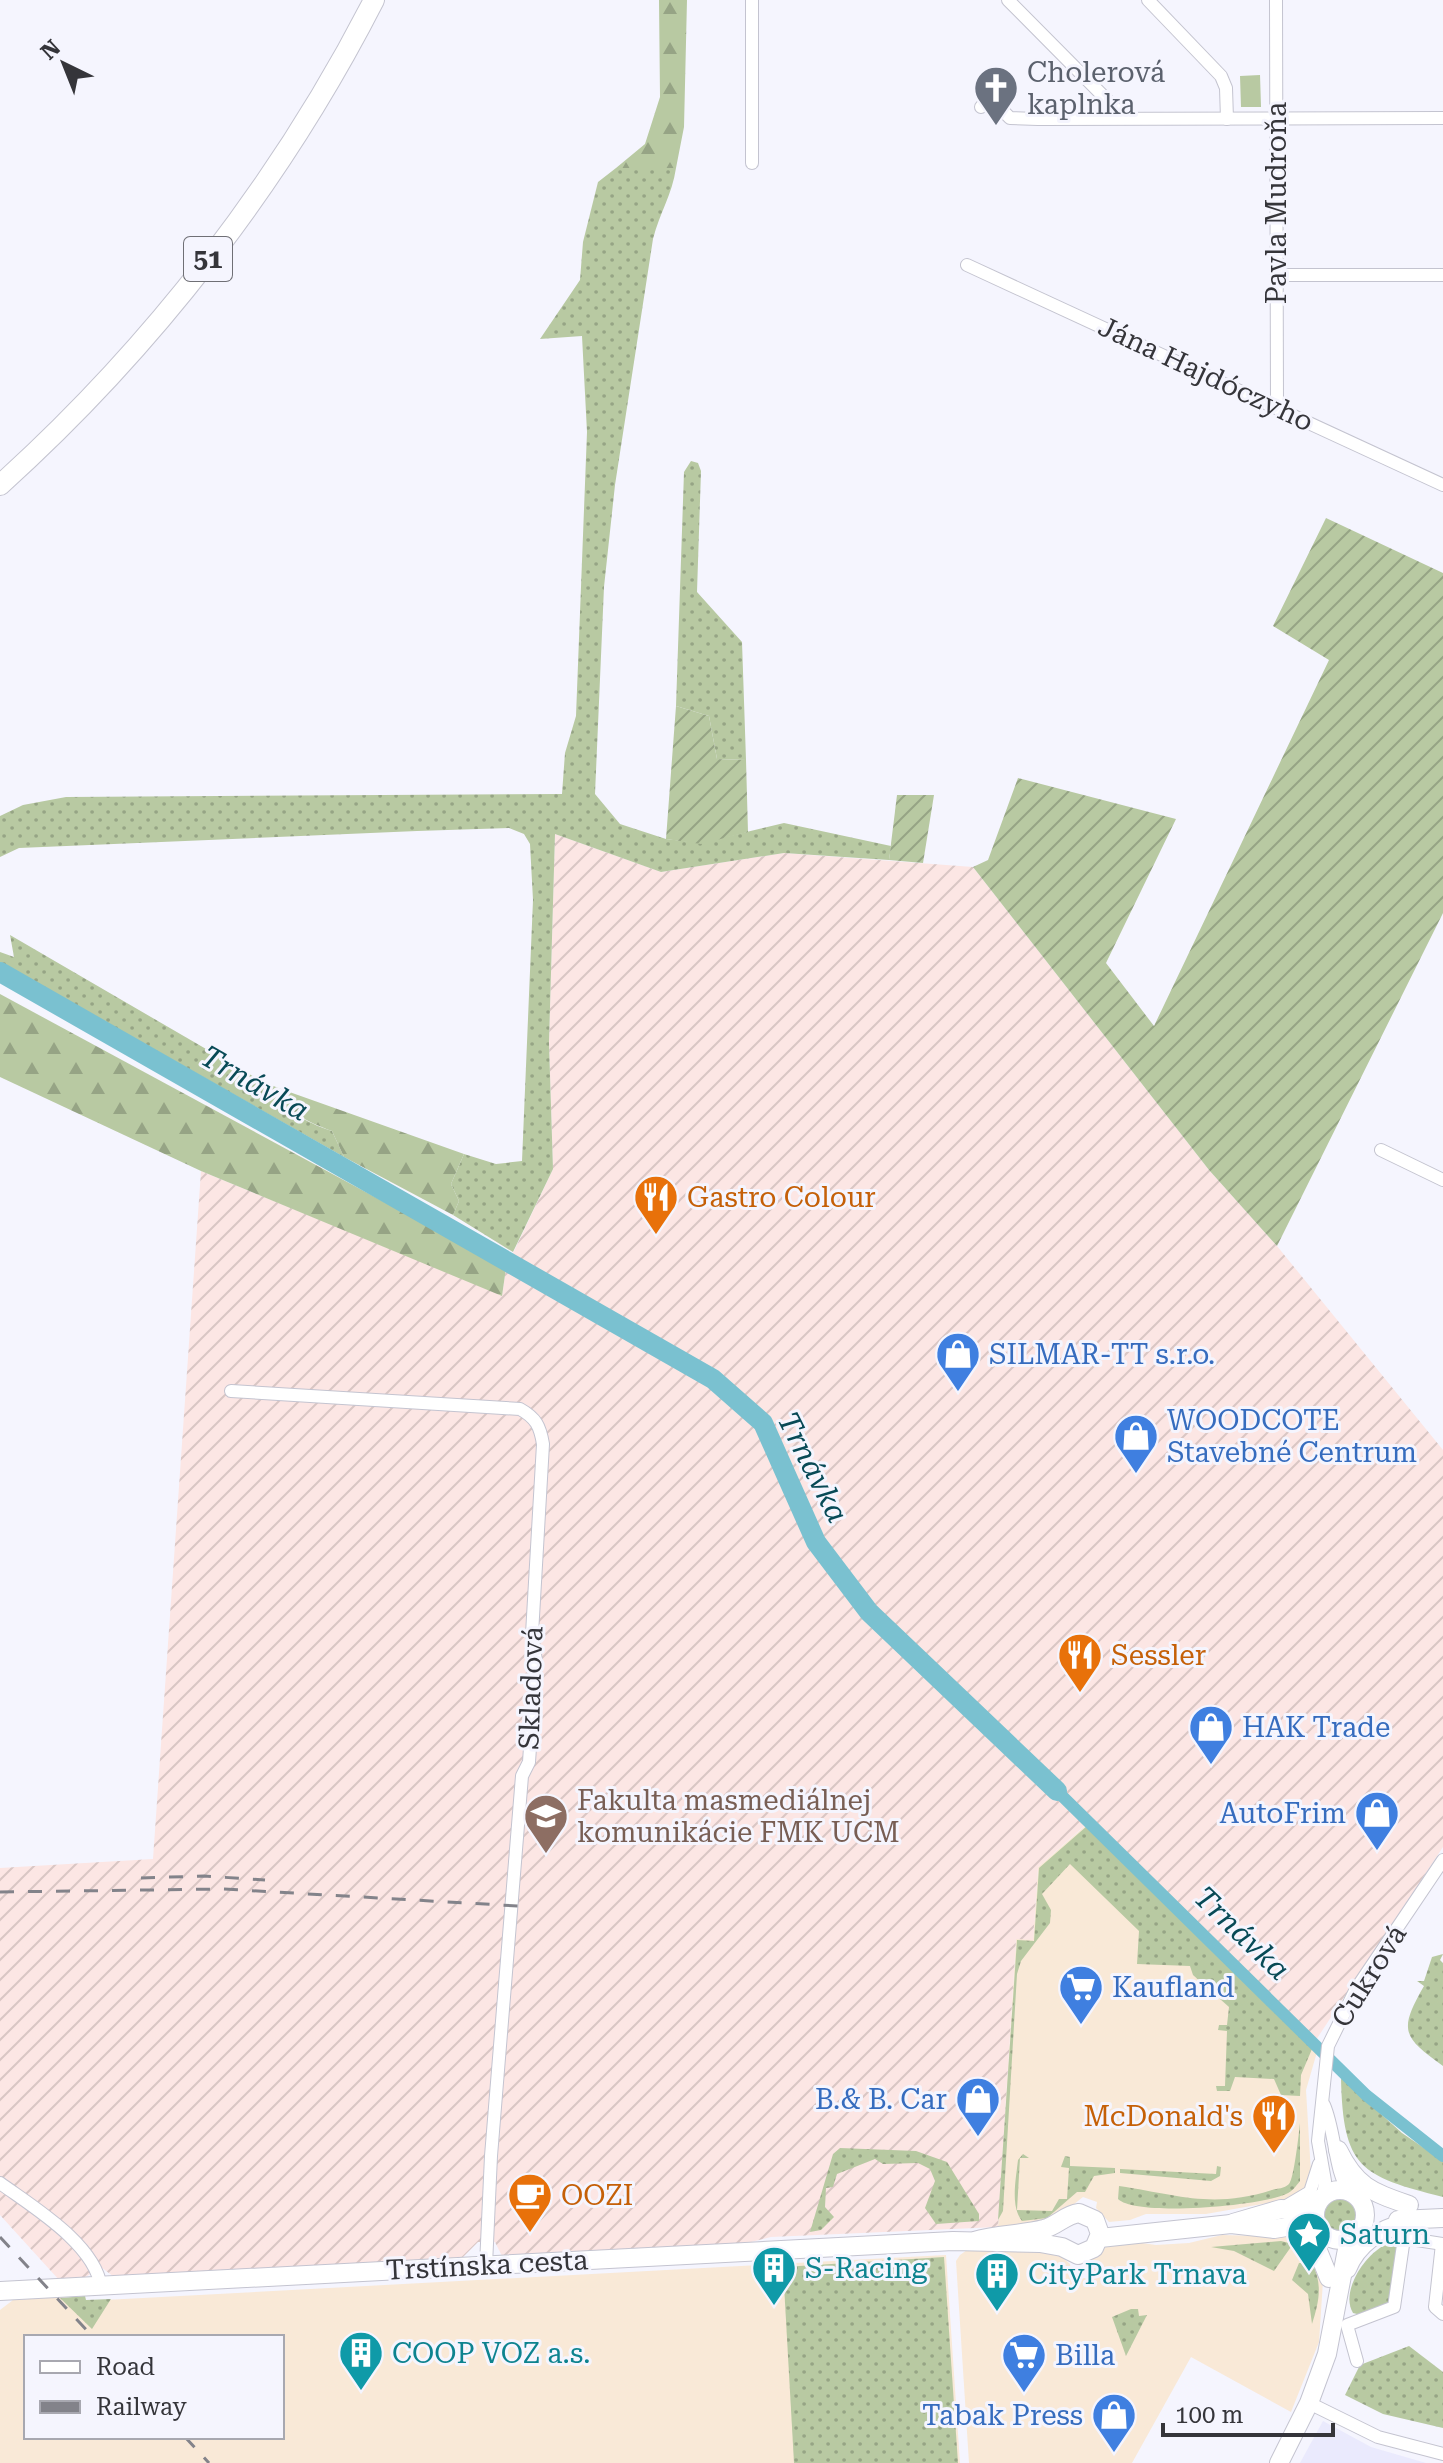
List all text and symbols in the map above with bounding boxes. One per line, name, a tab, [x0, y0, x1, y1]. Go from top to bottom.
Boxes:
north arrow	[24, 24, 104, 104]
text: N	[36, 35, 65, 65]
place label: Cholerová kaplnka	[1027, 56, 1165, 121]
church icon: Cholerová kaplnka	[972, 64, 1020, 127]
street label: Pavla Mudroňa	[1260, 102, 1293, 304]
road number: 51	[184, 237, 232, 281]
street label: Jána Hajdóczyho	[1093, 310, 1319, 438]
water label: Trnávka	[195, 1038, 315, 1128]
restaurant icon: Gastro Colour	[632, 1173, 680, 1236]
place label: Gastro Colour	[687, 1181, 876, 1214]
shop icon: SILMAR-TT s.r.o.	[934, 1330, 982, 1393]
place label: SILMAR-TT s.r.o.	[989, 1338, 1215, 1371]
place label: WOODCOTE Stavebné Centrum	[1167, 1404, 1417, 1469]
water label: Trnávka	[770, 1406, 856, 1528]
shop icon: WOODCOTE Stavebné Centrum	[1112, 1412, 1160, 1475]
street label: Skladová	[512, 1626, 550, 1750]
restaurant icon: Sessler	[1056, 1631, 1104, 1694]
place label: Sessler	[1111, 1639, 1206, 1672]
shop icon: HAK Trade	[1187, 1703, 1235, 1766]
place label: HAK Trade	[1242, 1711, 1390, 1744]
place label: Fakulta masmediálnej komunikácie FMK UCM	[577, 1784, 900, 1849]
shop icon: AutoFrim	[1353, 1789, 1401, 1852]
school or university icon: Fakulta masmediálnej komunikácie FMK UCM	[522, 1792, 570, 1855]
place label: AutoFrim	[1219, 1797, 1346, 1830]
water label: Trnávka	[1187, 1879, 1297, 1987]
street label: Cukrová	[1325, 1919, 1413, 2033]
supermarket icon: Kaufland	[1057, 1963, 1105, 2026]
place label: Kaufland	[1112, 1971, 1234, 2004]
shop icon: B.& B. Car	[954, 2075, 1002, 2138]
place label: B.& B. Car	[815, 2083, 947, 2116]
restaurant icon: McDonald's	[1250, 2092, 1298, 2155]
place label: McDonald's	[1083, 2100, 1243, 2133]
cafe icon: OOZI	[506, 2171, 554, 2234]
place label: OOZI	[561, 2179, 633, 2212]
place icon: Saturn	[1285, 2210, 1333, 2273]
place label: Saturn	[1340, 2218, 1430, 2251]
street label: Trstínska cesta	[385, 2243, 589, 2287]
building icon: S-Racing	[750, 2244, 798, 2307]
building icon: CityPark Trnava	[973, 2250, 1021, 2313]
place label: S-Racing	[805, 2252, 928, 2285]
place label: CityPark Trnava	[1028, 2258, 1247, 2291]
building icon: COOP VOZ a.s.	[337, 2329, 385, 2392]
supermarket icon: Billa	[1000, 2331, 1048, 2394]
legend	[24, 2335, 284, 2439]
place label: COOP VOZ a.s.	[392, 2337, 590, 2370]
place label: Billa	[1055, 2339, 1115, 2372]
text: Road	[96, 2353, 155, 2381]
scale bar	[1163, 2387, 1333, 2437]
shop icon: Tabak Press	[1090, 2391, 1138, 2454]
text: Railway	[96, 2393, 187, 2421]
place label: Tabak Press	[922, 2399, 1083, 2432]
text: 100 m	[1175, 2401, 1243, 2429]

